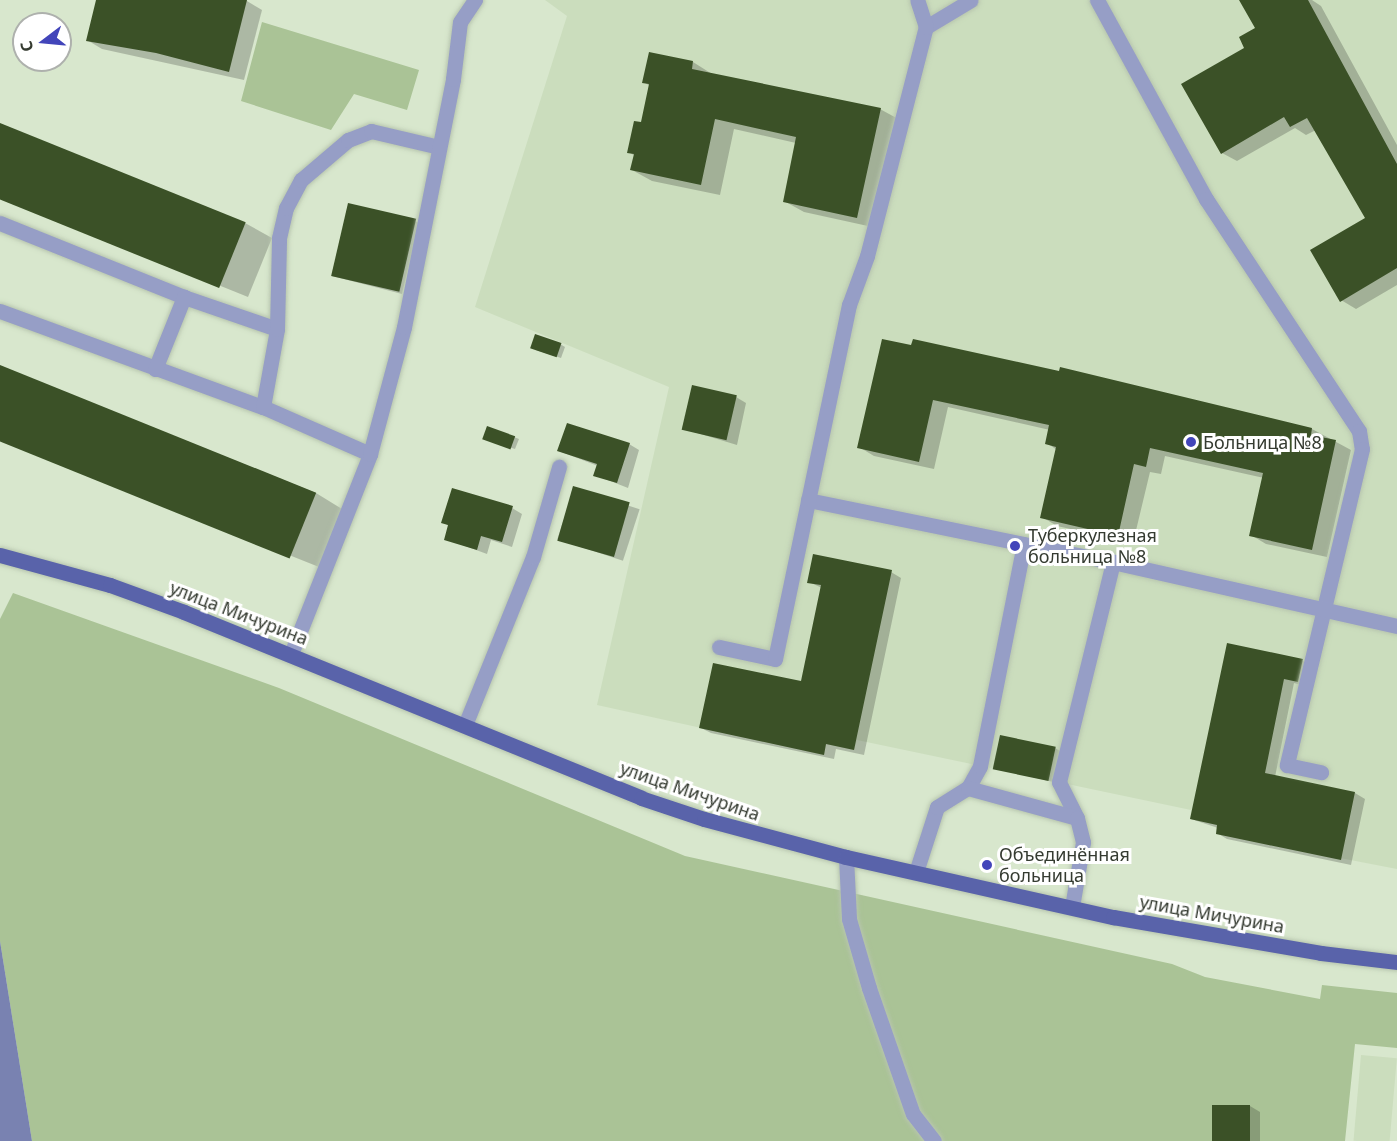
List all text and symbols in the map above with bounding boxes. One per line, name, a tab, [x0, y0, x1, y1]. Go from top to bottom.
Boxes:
north arrow	[12, 12, 72, 72]
text: С	[15, 38, 39, 54]
place label: Больница №8	[1203, 431, 1322, 453]
marker: Больница №8	[1184, 435, 1198, 449]
place label: Туберкулезная больница №8	[1028, 525, 1157, 568]
marker: Туберкулезная больница №8	[1006, 537, 1024, 555]
street label: улица Мичурина	[167, 577, 311, 649]
street label: улица Мичурина	[617, 757, 763, 825]
place label: Объединённая больница	[999, 844, 1130, 886]
marker: Объединённая больница	[980, 858, 994, 872]
street label: улица Мичурина	[1138, 891, 1286, 937]

